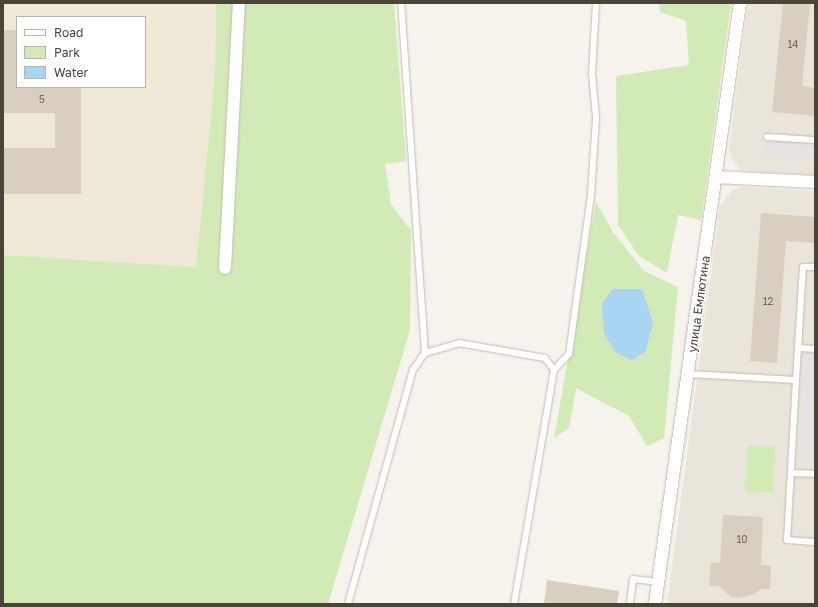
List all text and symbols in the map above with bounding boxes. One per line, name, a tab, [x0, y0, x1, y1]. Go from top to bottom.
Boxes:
legend	[16, 16, 146, 88]
text: Road	[54, 25, 83, 40]
house number: 14	[788, 39, 798, 51]
text: Park	[54, 45, 80, 60]
text: Water	[54, 65, 88, 80]
house number: 5	[39, 94, 45, 106]
street label: улица Емлютина	[685, 255, 713, 353]
house number: 12	[763, 296, 773, 308]
house number: 10	[736, 534, 748, 546]

